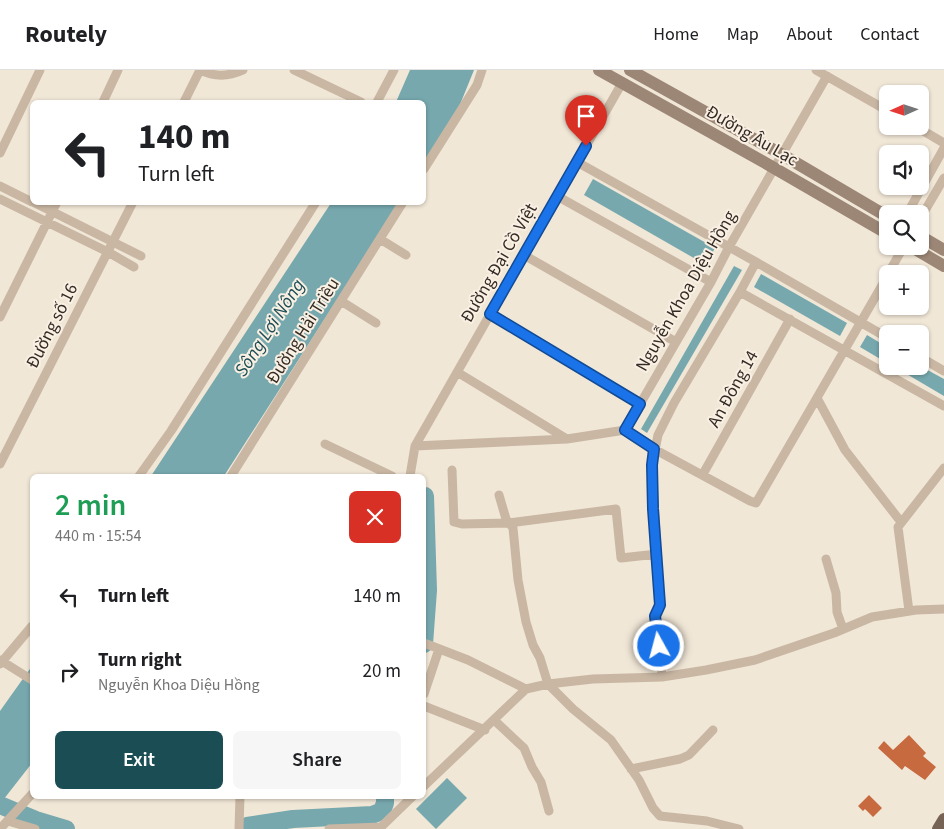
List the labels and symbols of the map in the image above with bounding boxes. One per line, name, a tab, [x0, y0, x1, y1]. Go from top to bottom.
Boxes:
north arrow	[879, 85, 929, 135]
pin	[565, 95, 607, 146]
street label: Đường Âu Lạc	[701, 100, 803, 172]
street label: Đường Đại Cồ Việt	[455, 199, 543, 327]
street label: Nguyễn Khoa Diệu Hồng	[630, 206, 742, 376]
street label: Đường Hải Triều	[260, 273, 346, 389]
water label: Sông Lợi Nông	[228, 274, 312, 382]
street label: Đường số 16	[20, 279, 84, 373]
street label: An Đông 14	[702, 346, 765, 432]
position arrow	[632, 619, 684, 671]

